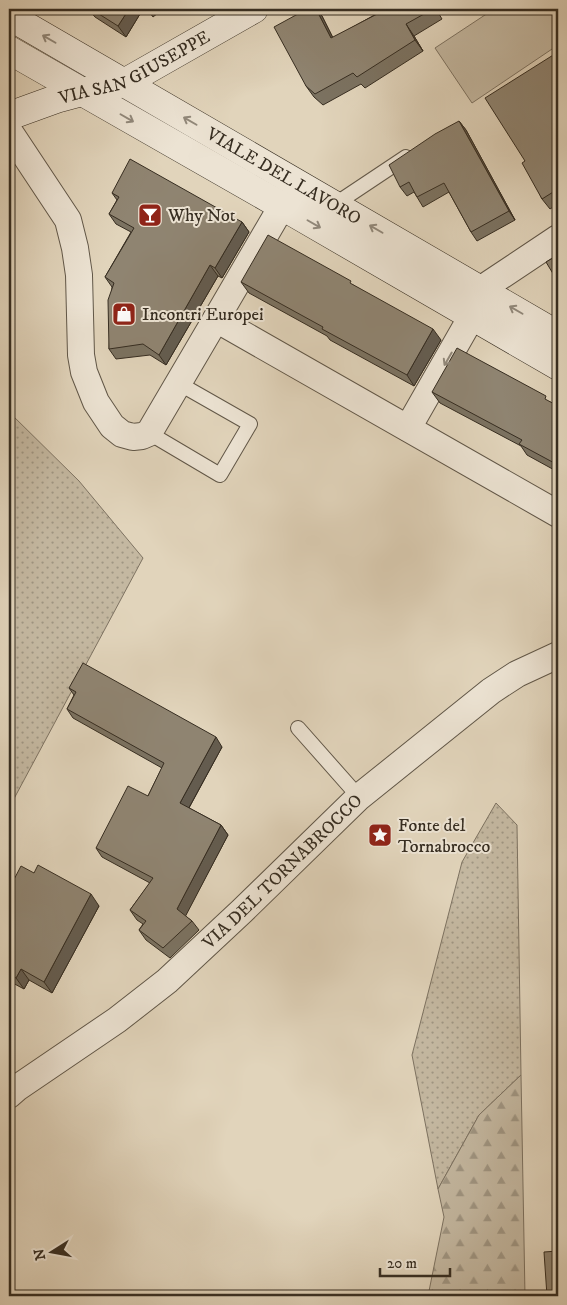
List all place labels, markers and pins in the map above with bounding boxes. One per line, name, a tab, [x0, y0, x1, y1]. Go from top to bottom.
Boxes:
bar icon: Why Not	[137, 202, 163, 228]
place label: Why Not	[167, 205, 236, 227]
shop icon: Incontri Europei	[111, 301, 137, 327]
place label: Incontri Europei	[142, 304, 264, 326]
place label: Fonte del Tornabrocco	[398, 815, 490, 858]
place icon: Fonte del Tornabrocco	[367, 822, 393, 848]

